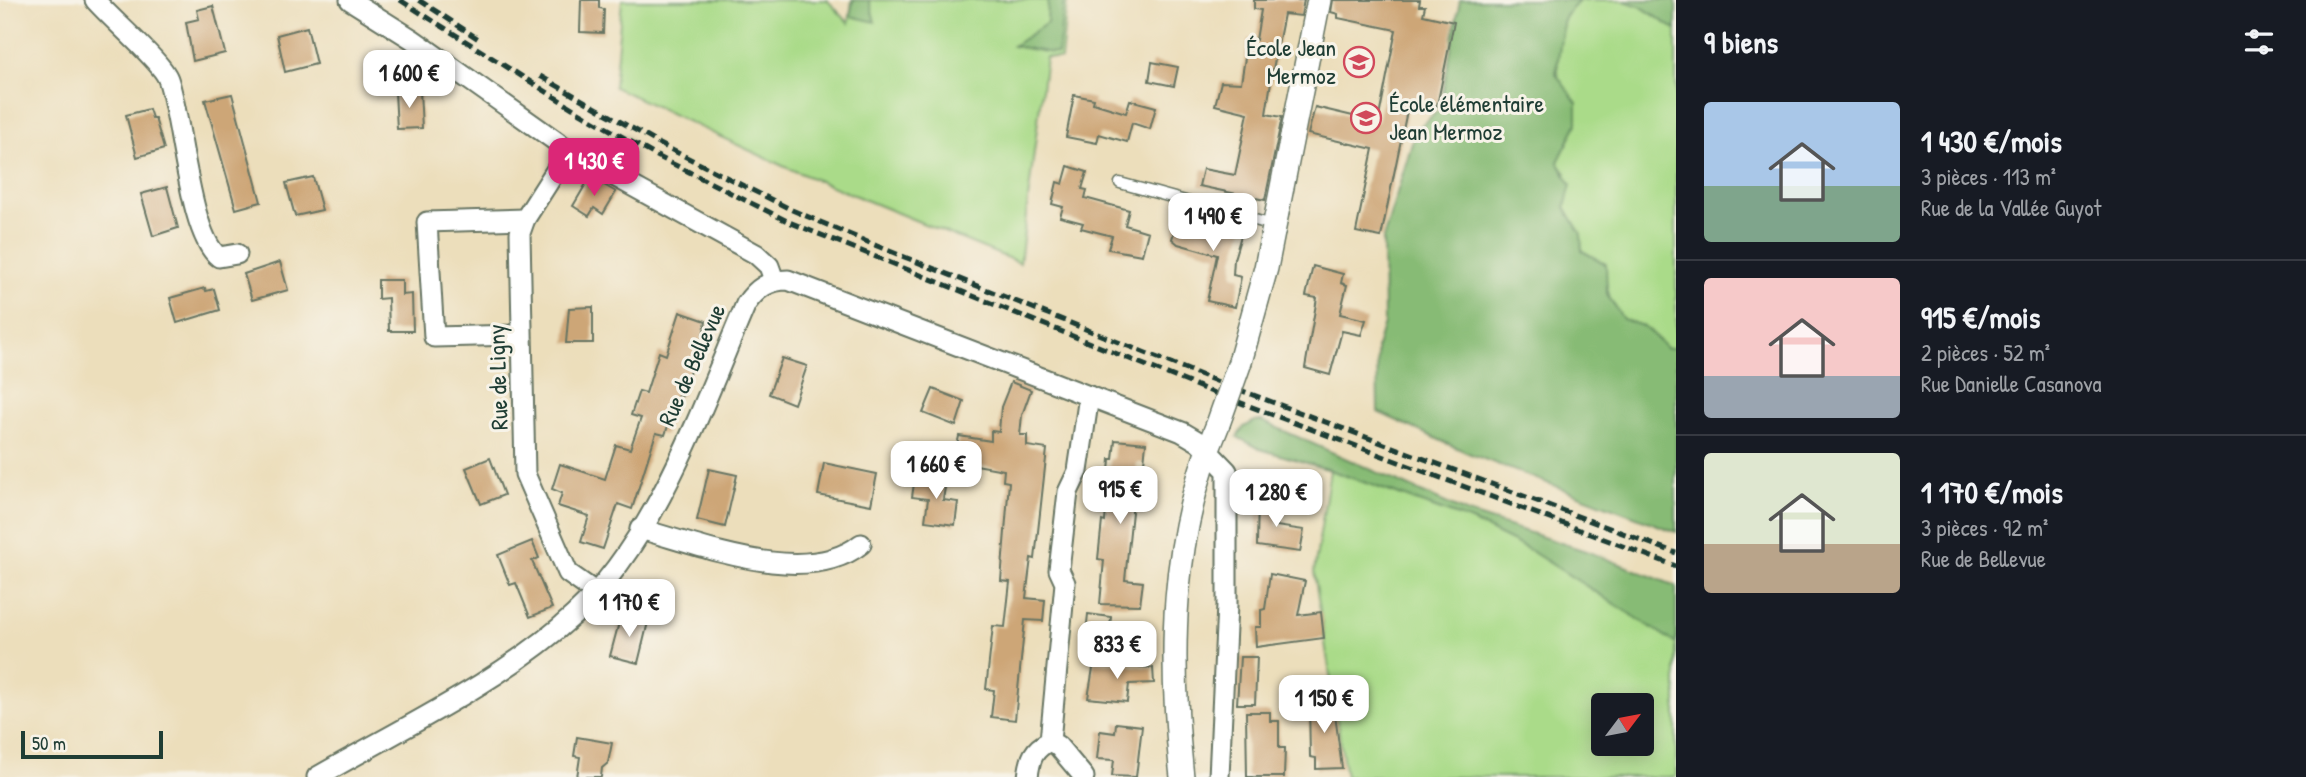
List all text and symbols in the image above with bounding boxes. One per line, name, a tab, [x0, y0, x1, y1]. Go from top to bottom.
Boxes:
text: 9 biens	[1704, 22, 1778, 62]
icon: filters	[2240, 23, 2278, 61]
place label: École Jean Mermoz	[1246, 31, 1336, 91]
school or university icon: École Jean Mermoz	[1342, 45, 1376, 79]
pin: 1 600 €	[344, 50, 474, 110]
text: 1 600 €	[379, 57, 439, 88]
place label: École élémentaire Jean Mermoz	[1389, 87, 1545, 147]
school or university icon: École élémentaire Jean Mermoz	[1349, 101, 1383, 135]
text: 1 430 €/mois	[1921, 121, 2062, 161]
icon: home	[1760, 130, 1844, 214]
pin: 1 430 €	[529, 138, 659, 198]
text: 1 430 €	[564, 145, 624, 176]
text: 3 pièces · 113 m²	[1921, 161, 2056, 192]
text: Rue de la Vallée Guyot	[1921, 192, 2102, 223]
pin: 1 490 €	[1148, 194, 1278, 253]
text: 1 490 €	[1184, 200, 1242, 231]
text: 915 €/mois	[1921, 297, 2040, 337]
street label: Rue de Bellevue	[650, 298, 732, 431]
icon: home	[1760, 306, 1844, 390]
street label: Rue de Ligny	[479, 324, 515, 431]
text: 2 pièces · 52 m²	[1921, 337, 2050, 368]
text: Rue Danielle Casanova	[1921, 368, 2101, 399]
pin: 1 660 €	[871, 442, 1001, 501]
text: 1 660 €	[907, 448, 965, 479]
pin: 915 €	[1071, 466, 1169, 526]
pin: 1 280 €	[1211, 470, 1341, 529]
text: 1 170 €/mois	[1921, 472, 2063, 512]
text: 915 €	[1099, 473, 1141, 504]
text: 1 280 €	[1245, 476, 1307, 507]
icon: home	[1760, 481, 1844, 565]
text: 3 pièces · 92 m²	[1921, 512, 2048, 543]
text: Rue de Bellevue	[1921, 543, 2046, 574]
pin: 1 170 €	[564, 580, 694, 639]
text: 1 170 €	[599, 586, 659, 617]
pin: 833 €	[1068, 622, 1166, 681]
text: 833 €	[1094, 628, 1140, 659]
pin: 1 150 €	[1259, 676, 1389, 735]
text: 1 150 €	[1295, 682, 1353, 713]
north arrow	[1591, 693, 1654, 756]
map controls	[1591, 693, 1654, 756]
scale bar	[21, 728, 163, 760]
text: 50 m	[32, 730, 66, 756]

